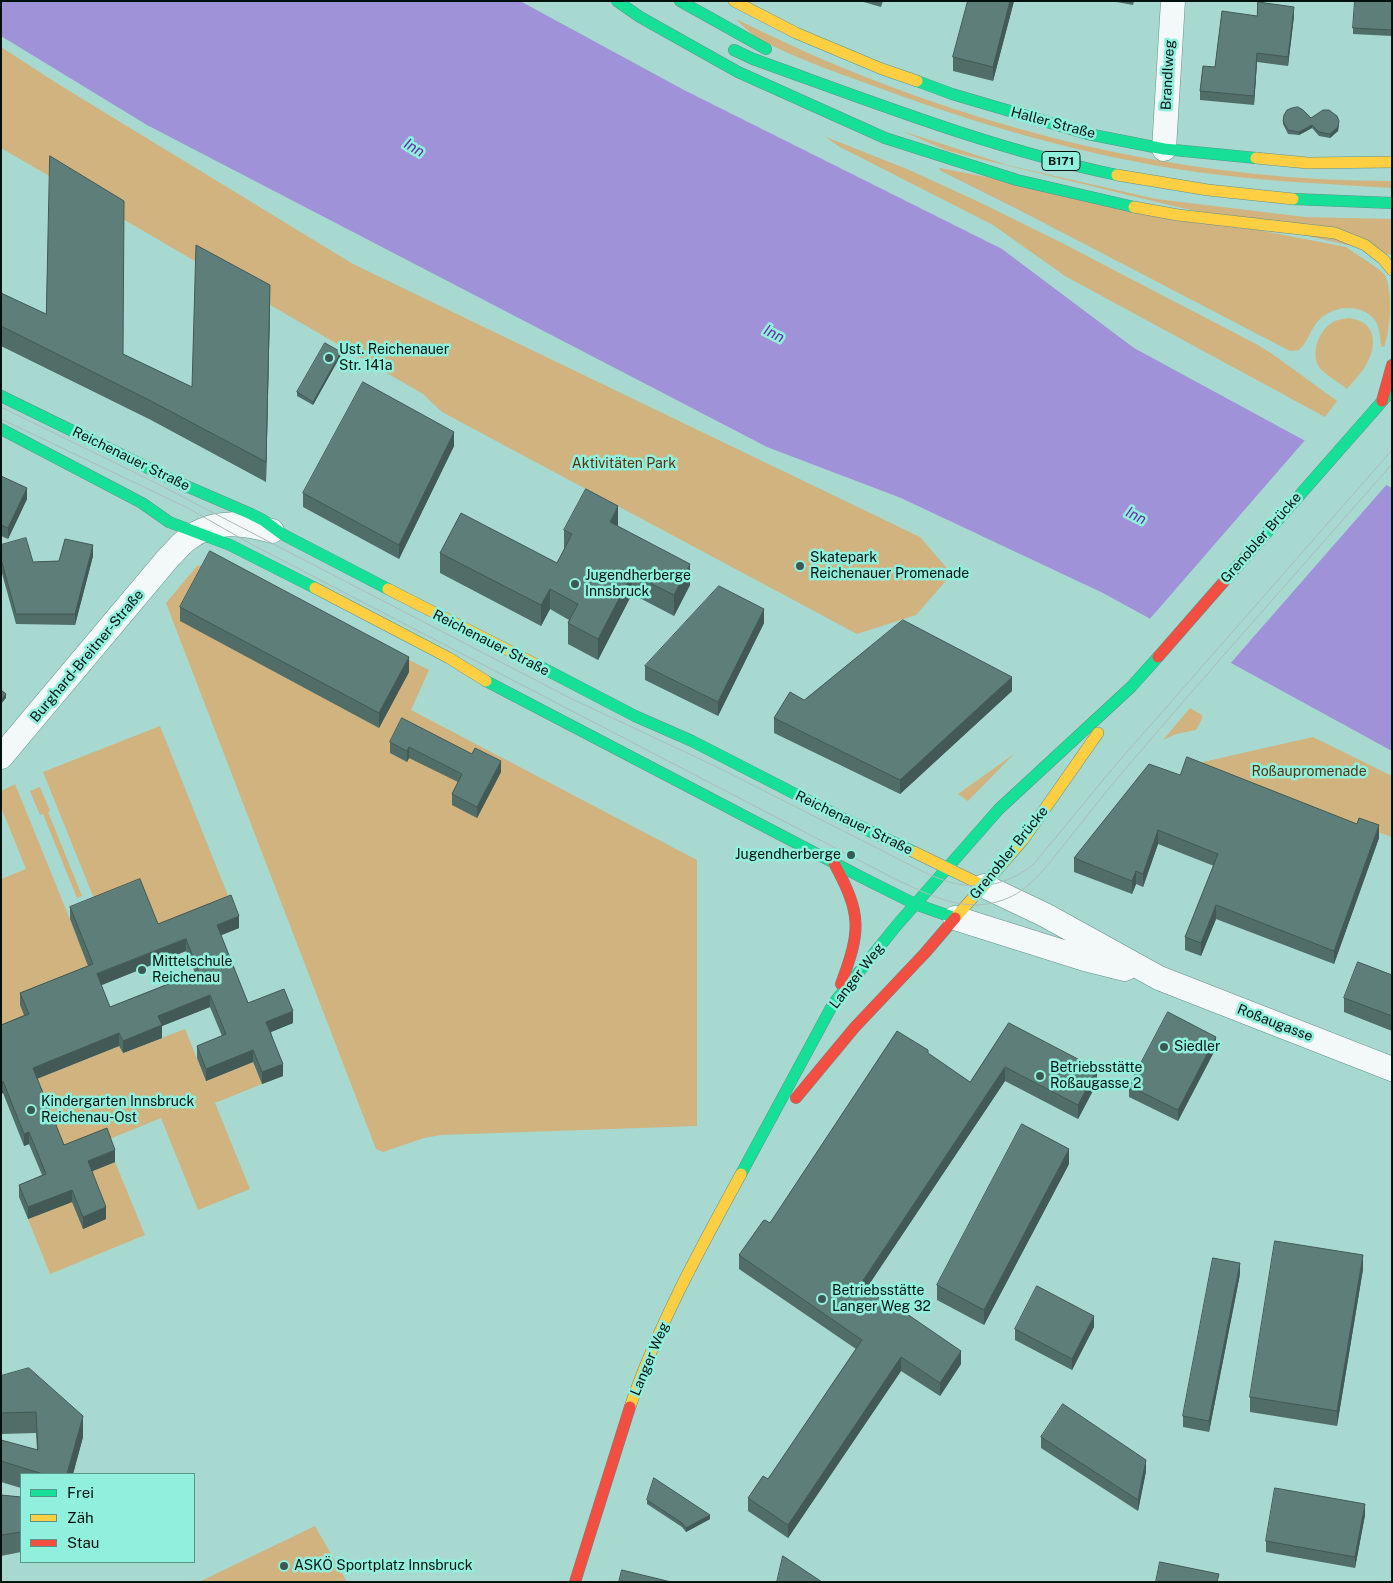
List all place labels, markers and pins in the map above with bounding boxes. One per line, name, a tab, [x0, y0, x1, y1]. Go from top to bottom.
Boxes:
place label: Ust. Reichenauer Str. 141a	[339, 342, 449, 374]
marker: Ust. Reichenauer Str. 141a	[323, 352, 335, 364]
place label: Skatepark Reichenauer Promenade	[810, 550, 969, 582]
marker: Skatepark Reichenauer Promenade	[794, 560, 806, 572]
place label: Jugendherberge Innsbruck	[585, 568, 691, 600]
marker: Jugendherberge Innsbruck	[569, 578, 581, 590]
place label: Jugendherberge	[735, 847, 841, 863]
marker: Jugendherberge	[845, 849, 857, 861]
place label: Mittelschule Reichenau	[152, 954, 233, 986]
marker: Mittelschule Reichenau	[136, 964, 148, 976]
place label: Siedler	[1174, 1039, 1221, 1055]
marker: Siedler	[1158, 1041, 1170, 1053]
place label: Betriebsstätte Roßaugasse 2	[1050, 1060, 1142, 1092]
marker: Betriebsstätte Roßaugasse 2	[1034, 1070, 1046, 1082]
place label: Kindergarten Innsbruck Reichenau-Ost	[41, 1094, 194, 1126]
marker: Kindergarten Innsbruck Reichenau-Ost	[25, 1104, 37, 1116]
place label: Betriebsstätte Langer Weg 32	[832, 1283, 931, 1315]
marker: Betriebsstätte Langer Weg 32	[816, 1293, 828, 1305]
place label: ASKÖ Sportplatz Innsbruck	[294, 1558, 473, 1574]
marker: ASKÖ Sportplatz Innsbruck	[278, 1560, 290, 1572]

